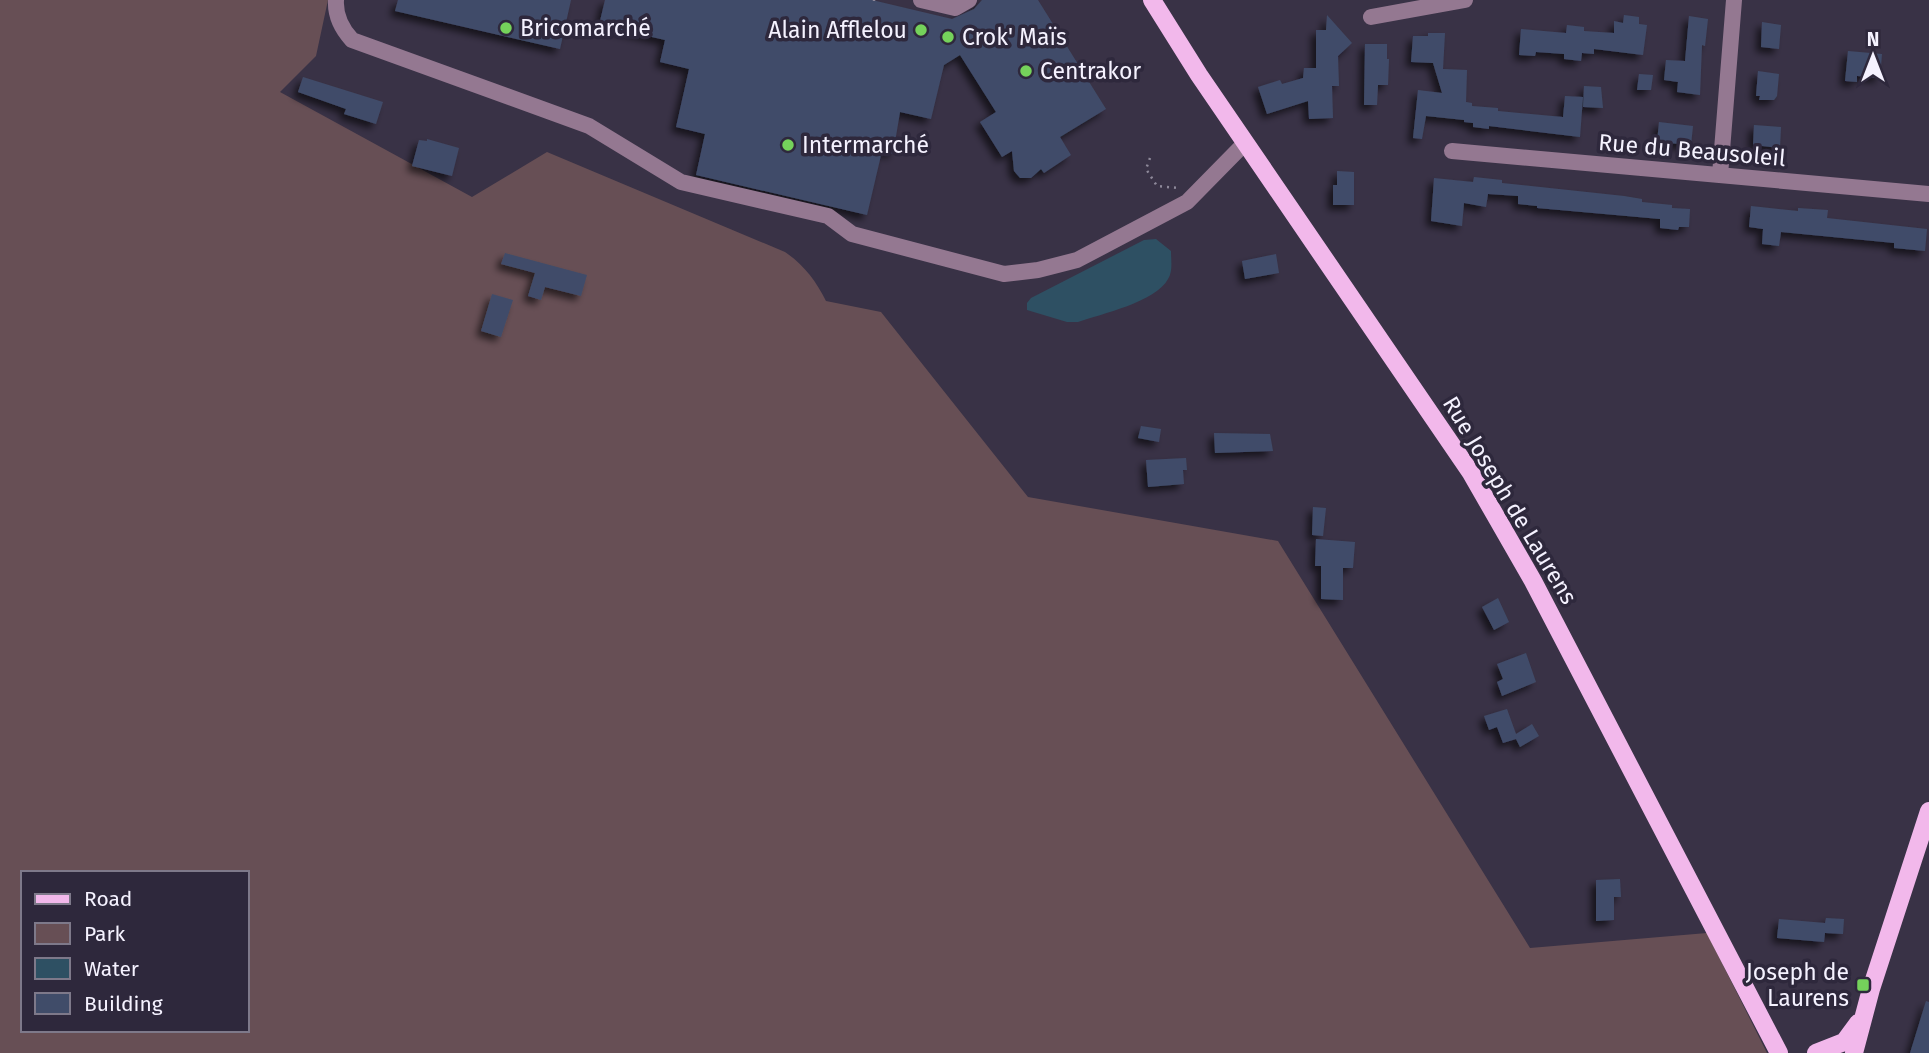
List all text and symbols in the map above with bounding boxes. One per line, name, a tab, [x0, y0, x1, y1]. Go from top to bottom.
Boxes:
place label: Bricomarché	[520, 14, 651, 42]
place label: Alain Afflelou	[768, 16, 907, 44]
marker: Bricomarché	[498, 20, 514, 36]
north arrow	[1838, 21, 1908, 91]
marker: Alain Afflelou	[913, 22, 929, 38]
place label: Crok' Maïs	[962, 23, 1067, 51]
text: N	[1867, 28, 1879, 51]
marker: Crok' Maïs	[940, 29, 956, 45]
place label: Centrakor	[1040, 57, 1141, 85]
marker: Centrakor	[1018, 63, 1034, 79]
street label: Rue du Beausoleil	[1597, 128, 1787, 172]
place label: Intermarché	[802, 131, 929, 159]
marker: Intermarché	[780, 137, 796, 153]
street label: Rue Joseph de Laurens	[1437, 391, 1583, 609]
legend	[21, 871, 248, 1032]
text: Road	[84, 886, 132, 912]
text: Park	[84, 921, 126, 947]
text: Water	[84, 956, 139, 982]
place label: Joseph de Laurens	[1746, 958, 1849, 1012]
marker: Joseph de Laurens	[1855, 977, 1871, 993]
text: Building	[84, 991, 163, 1017]

